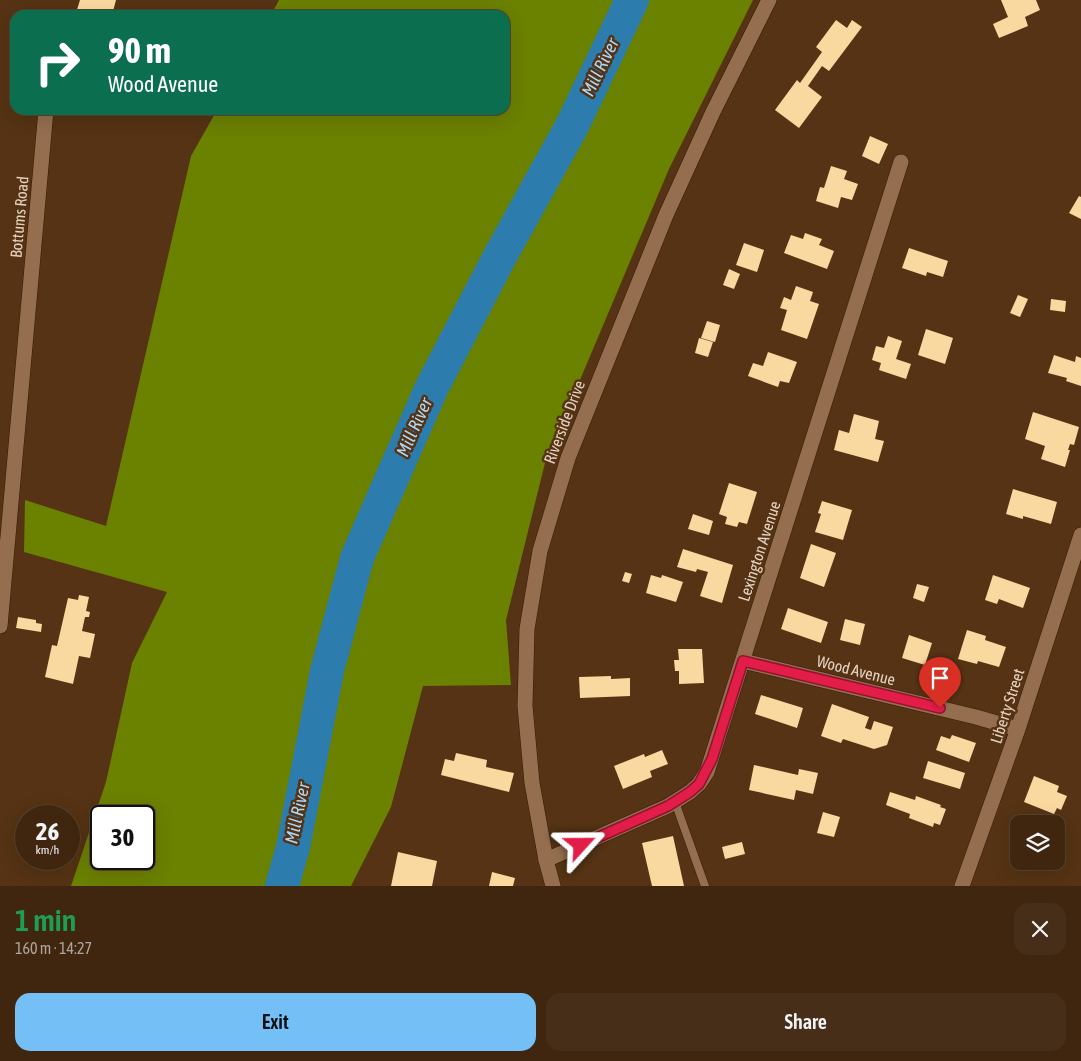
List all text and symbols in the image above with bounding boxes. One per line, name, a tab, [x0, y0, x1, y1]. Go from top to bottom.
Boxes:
icon: right	[25, 30, 90, 95]
text: 90 m	[108, 30, 171, 70]
water label: Mill River	[577, 34, 623, 100]
text: Wood Avenue	[108, 71, 218, 97]
street label: Bottums Road	[6, 175, 32, 259]
street label: Riverside Drive	[540, 378, 588, 466]
water label: Mill River	[392, 394, 436, 460]
street label: Lexington Avenue	[734, 499, 785, 604]
street label: Wood Avenue	[815, 652, 897, 688]
pin	[919, 657, 961, 708]
icon: arrive	[926, 664, 954, 692]
street label: Liberty Street	[986, 666, 1029, 746]
water label: Mill River	[280, 780, 314, 846]
speed limit sign: 30	[90, 805, 155, 870]
map controls	[1010, 815, 1065, 870]
button: layers	[1010, 815, 1065, 870]
text: 26	[36, 817, 59, 845]
position arrow	[554, 818, 606, 870]
text: km/h	[36, 843, 59, 857]
text: 1 min	[15, 903, 76, 937]
button: close	[1014, 903, 1066, 955]
text: 160 m · 14:27	[15, 939, 92, 957]
button: Exit	[15, 993, 536, 1051]
button: Share	[546, 993, 1066, 1051]

